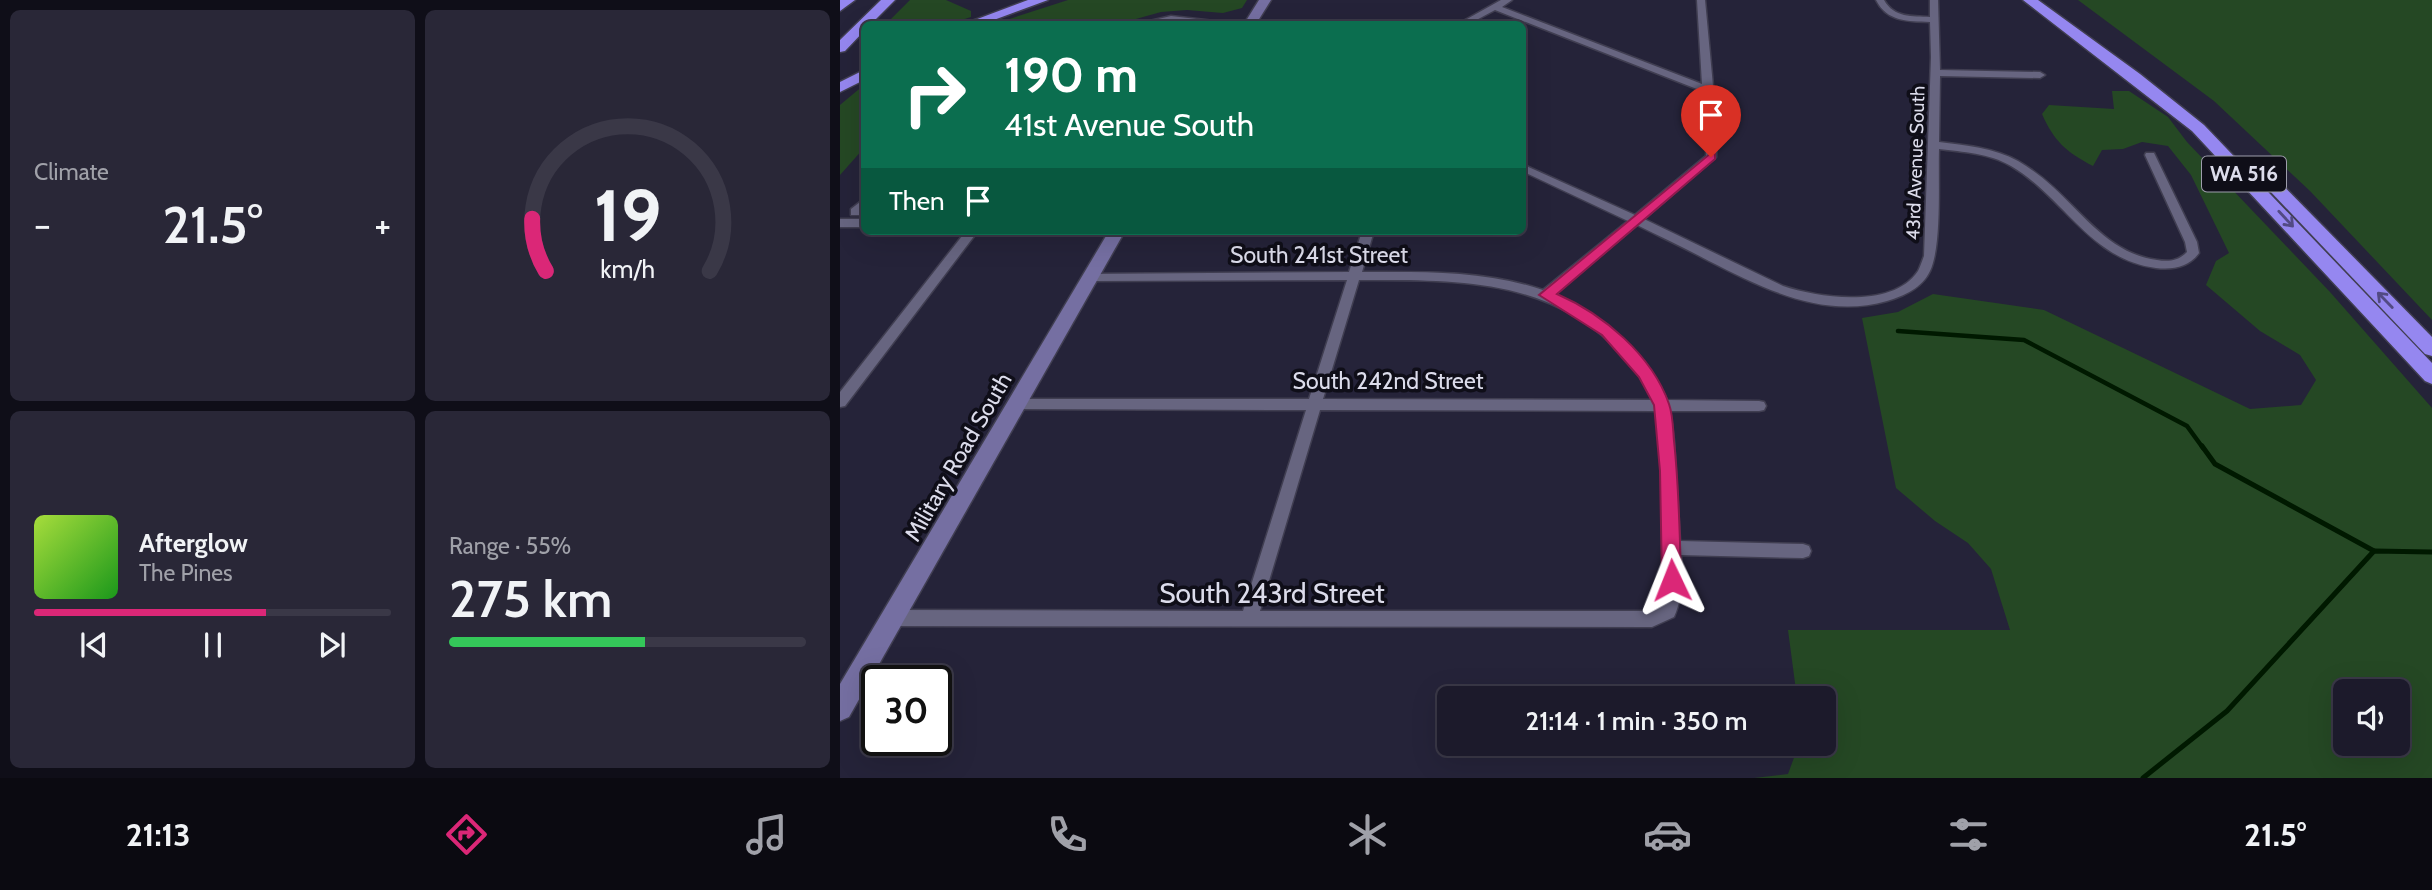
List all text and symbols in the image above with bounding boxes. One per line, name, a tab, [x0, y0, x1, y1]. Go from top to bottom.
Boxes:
text: 190 m	[1004, 45, 1138, 104]
icon: right	[889, 49, 980, 140]
pin	[1681, 85, 1741, 157]
street label: 43rd Avenue South	[1901, 85, 1930, 241]
icon: arrive	[1692, 96, 1730, 134]
text: 41st Avenue South	[1004, 105, 1254, 144]
road number: WA 516	[2202, 156, 2286, 192]
text: Climate	[34, 158, 109, 186]
text: 19	[594, 172, 661, 260]
icon: arrive	[959, 182, 997, 220]
text: Then	[889, 185, 945, 217]
text: 21.5°	[162, 193, 263, 256]
text: −	[34, 201, 51, 248]
text: +	[374, 201, 391, 248]
one-way arrow	[2277, 210, 2294, 227]
street label: South 241st Street	[1230, 241, 1408, 269]
text: km/h	[600, 254, 655, 284]
one-way arrow	[2376, 292, 2393, 309]
street label: South 242nd Street	[1293, 367, 1484, 395]
street label: Military Road South	[898, 368, 1018, 546]
text: Afterglow	[139, 527, 248, 559]
text: Range · 55%	[449, 532, 571, 560]
position arrow	[1635, 543, 1709, 617]
text: The Pines	[139, 559, 233, 587]
text: 275 km	[449, 567, 612, 630]
street label: South 243rd Street	[1159, 576, 1385, 610]
icon: previous	[75, 626, 113, 664]
icon: pause	[194, 626, 232, 664]
icon: next	[313, 626, 351, 664]
speed limit sign: 30	[861, 665, 952, 756]
map controls	[2333, 679, 2410, 756]
button: sound	[2333, 679, 2410, 756]
text: 21:14 · 1 min · 350 m	[1526, 705, 1747, 737]
icon: directions	[442, 810, 491, 859]
icon: music	[742, 810, 791, 859]
icon: phone	[1043, 810, 1092, 859]
icon: climate	[1343, 810, 1392, 859]
icon: car	[1643, 810, 1692, 859]
icon: filters	[1944, 810, 1993, 859]
text: 21:13	[126, 815, 191, 854]
text: 21.5°	[2244, 815, 2306, 854]

